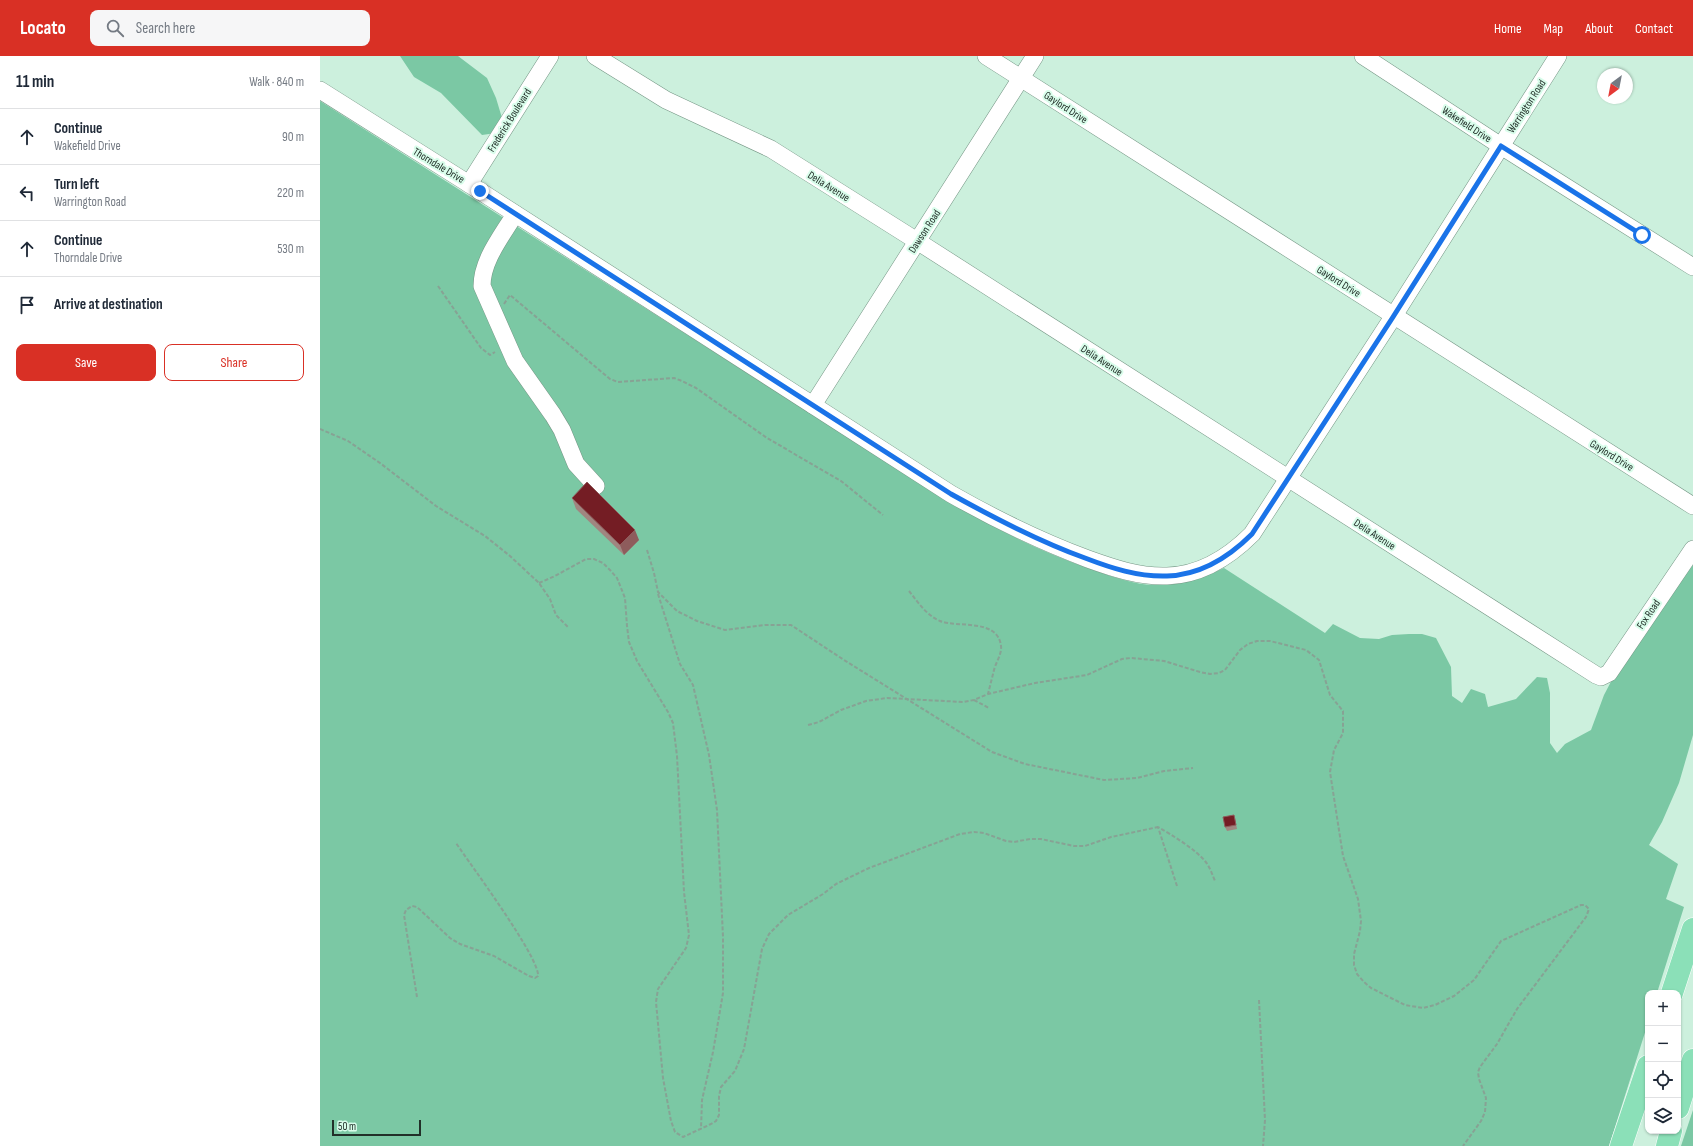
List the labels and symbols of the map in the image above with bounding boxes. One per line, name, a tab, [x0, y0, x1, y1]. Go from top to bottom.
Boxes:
north arrow	[1597, 68, 1633, 104]
street label: Warrington Road	[1504, 77, 1549, 135]
street label: Frederick Boulevard	[485, 86, 534, 154]
street label: Gaylord Drive	[1042, 89, 1090, 126]
street label: Wakefield Drive	[1440, 104, 1494, 145]
street label: Thorndale Drive	[411, 145, 467, 186]
street label: Delia Avenue	[805, 168, 852, 204]
route end	[471, 182, 489, 200]
street label: Dawson Road	[906, 207, 943, 255]
route start	[1633, 226, 1651, 244]
street label: Gaylord Drive	[1315, 263, 1363, 300]
street label: Delia Avenue	[1078, 342, 1125, 379]
street label: Gaylord Drive	[1588, 437, 1636, 474]
street label: Delia Avenue	[1351, 516, 1398, 553]
street label: Fox Road	[1634, 597, 1663, 631]
scale bar	[332, 1118, 421, 1137]

